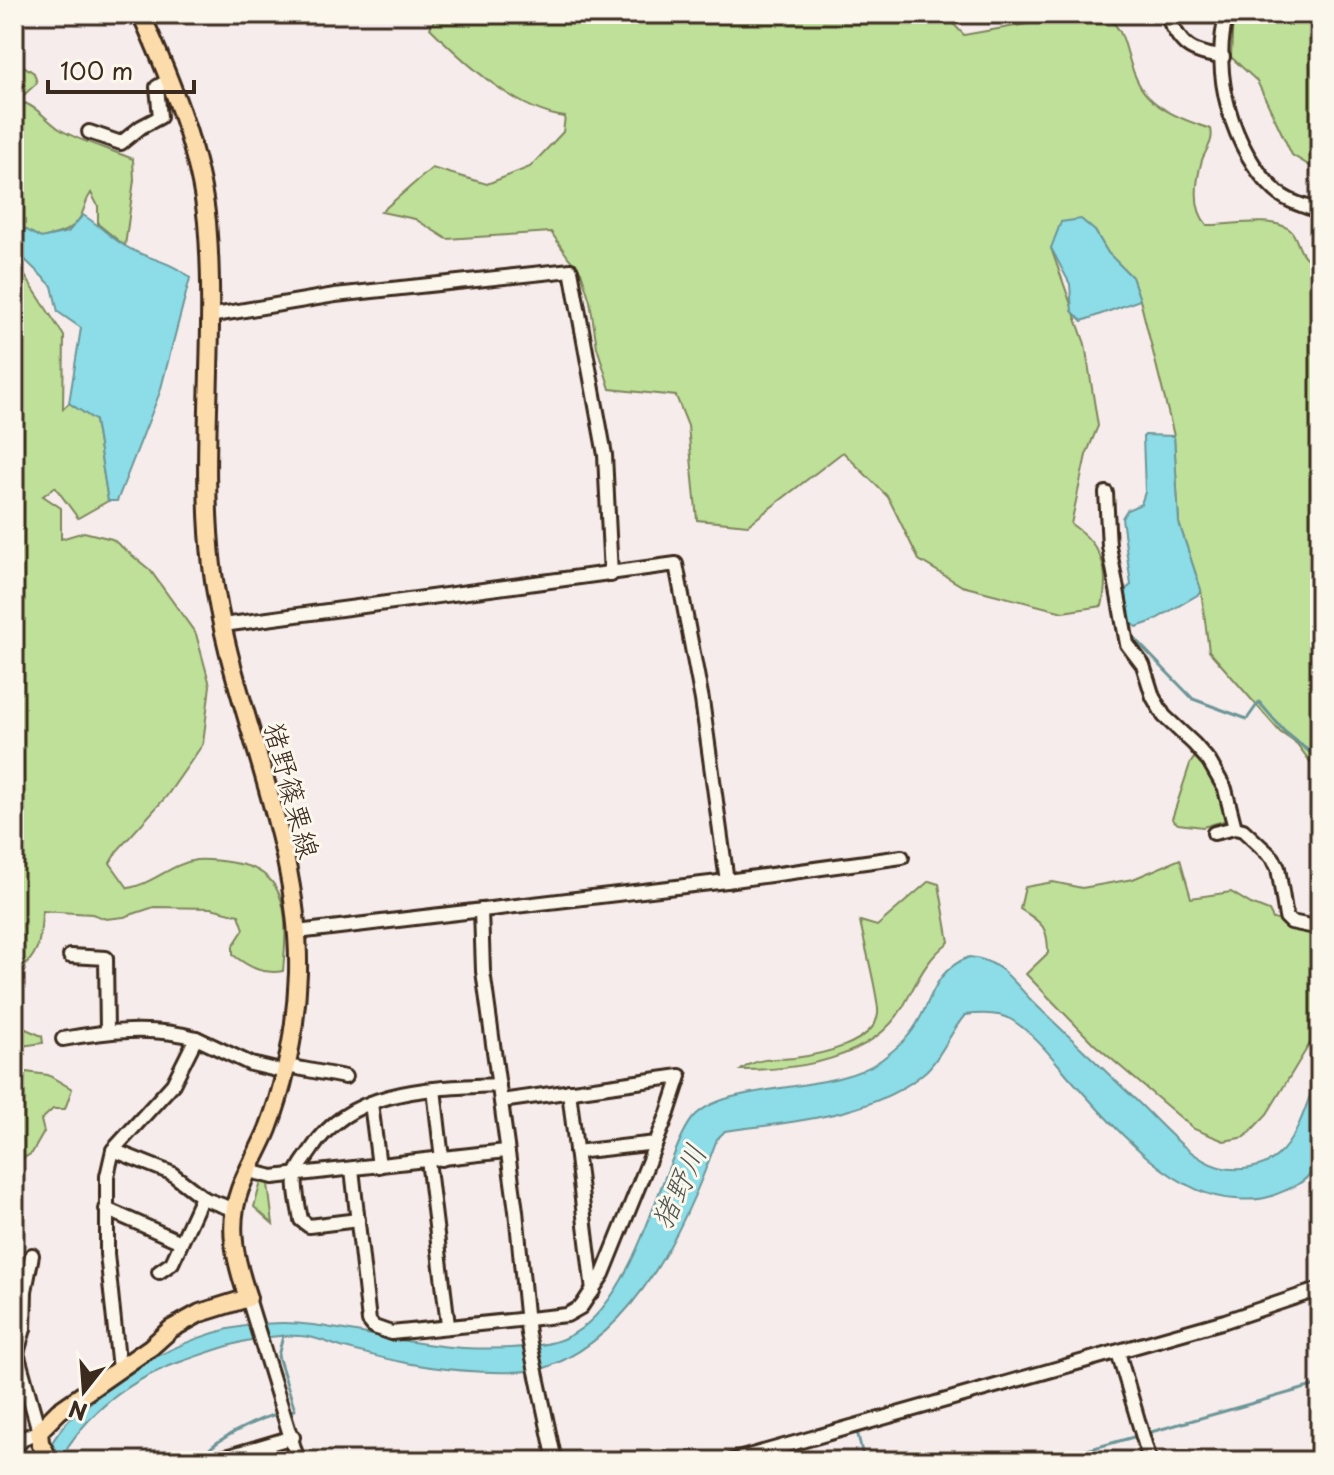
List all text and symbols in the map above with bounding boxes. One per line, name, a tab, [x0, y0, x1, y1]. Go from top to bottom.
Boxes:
scale bar	[48, 44, 194, 94]
text: 100 m	[60, 52, 133, 88]
street label: 猪野篠栗線	[254, 717, 332, 863]
water label: 猪野川	[638, 1136, 716, 1236]
north arrow	[44, 1351, 124, 1431]
text: N	[65, 1393, 91, 1430]

